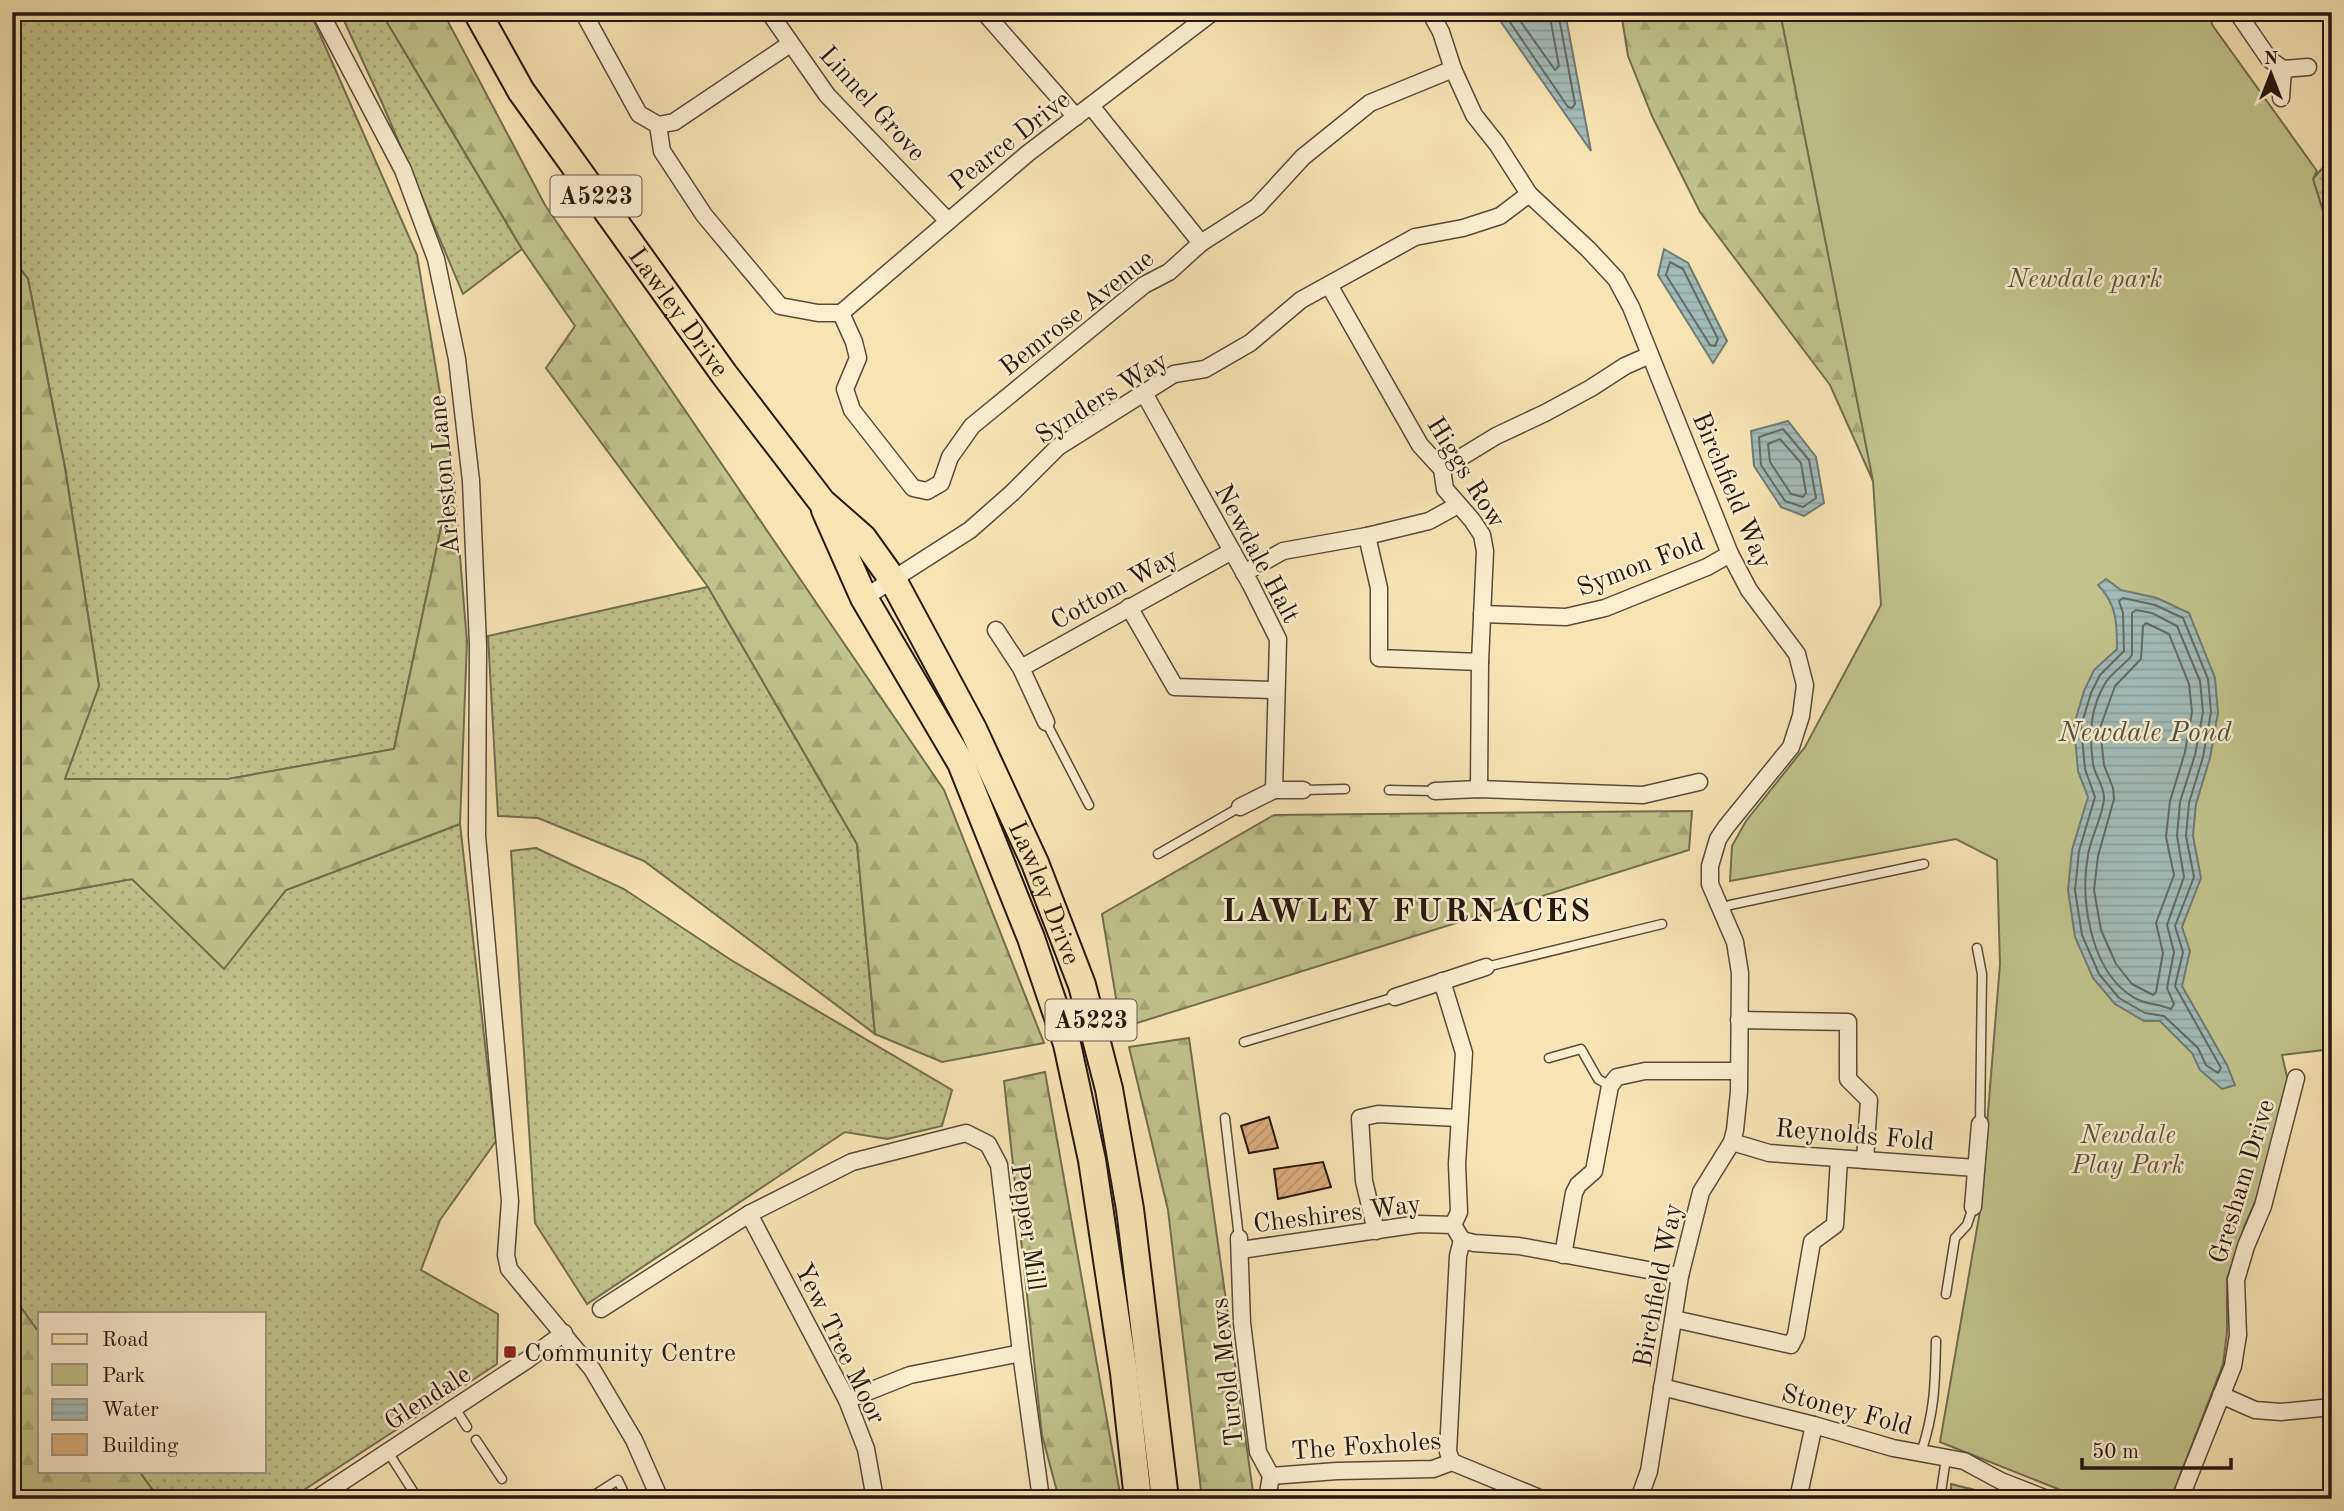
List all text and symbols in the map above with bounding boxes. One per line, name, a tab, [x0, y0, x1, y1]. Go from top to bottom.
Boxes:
north arrow	[2236, 38, 2306, 108]
street label: Linnel Grove	[814, 42, 930, 167]
text: N	[2264, 50, 2279, 69]
street label: Pearce Drive	[945, 87, 1075, 196]
road number: A5223	[550, 176, 642, 216]
street label: Lawley Drive	[623, 243, 733, 382]
street label: Bemrose Avenue	[995, 246, 1159, 381]
park label: Newdale park	[2007, 267, 2162, 293]
street label: Synders Way	[1031, 348, 1173, 450]
street label: Arleston Lane	[425, 394, 465, 556]
street label: Birchfield Way	[1687, 409, 1776, 573]
street label: Higgs Row	[1421, 413, 1510, 533]
street label: Newdale Halt	[1209, 480, 1304, 628]
street label: Symon Fold	[1574, 530, 1708, 602]
street label: Cottom Way	[1047, 544, 1183, 635]
water label: Newdale Pond	[2057, 720, 2232, 748]
street label: Lawley Drive	[1002, 817, 1084, 969]
district label: LAWLEY FURNACES	[1222, 896, 1592, 929]
road number: A5223	[1046, 1000, 1136, 1040]
street label: Gresham Drive	[2206, 1096, 2280, 1267]
street label: Reynolds Fold	[1774, 1116, 1935, 1156]
park label: Newdale Play Park	[2071, 1123, 2184, 1179]
street label: Pepper Mill	[1005, 1162, 1049, 1292]
street label: Cheshires Way	[1252, 1192, 1423, 1238]
street label: Birchfield Way	[1630, 1201, 1688, 1370]
street label: Yew Tree Moor	[789, 1259, 889, 1429]
street label: Turold Mews	[1207, 1296, 1249, 1447]
legend	[38, 1312, 266, 1472]
text: Road	[102, 1330, 149, 1351]
place label: Community Centre	[524, 1341, 736, 1367]
marker: Community Centre	[502, 1344, 518, 1360]
street label: Glendale	[380, 1361, 476, 1436]
text: Park	[102, 1366, 145, 1387]
street label: Stoney Fold	[1778, 1381, 1915, 1441]
text: Water	[102, 1400, 159, 1421]
scale bar	[2082, 1427, 2230, 1471]
street label: The Foxholes	[1290, 1429, 1442, 1465]
text: Building	[102, 1436, 179, 1457]
text: 50 m	[2092, 1442, 2139, 1463]

